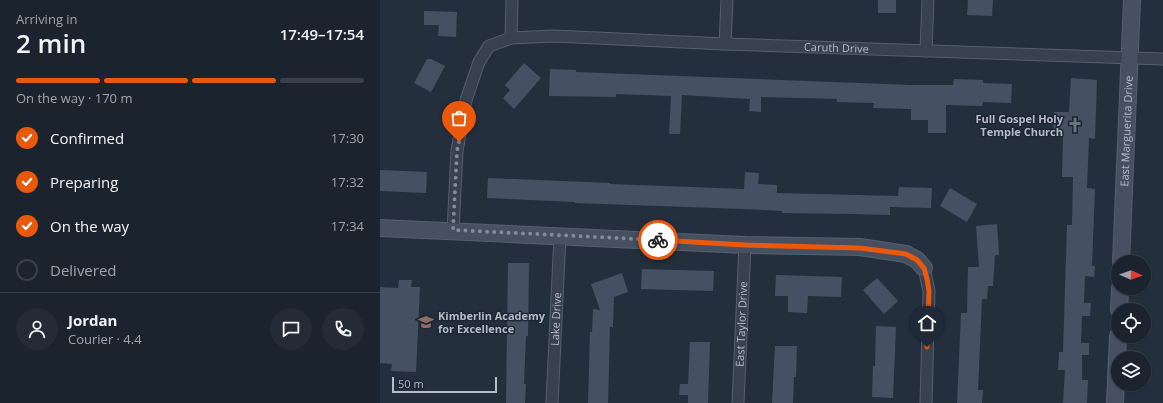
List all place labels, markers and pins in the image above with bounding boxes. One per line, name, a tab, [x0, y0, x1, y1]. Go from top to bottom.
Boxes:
pin	[442, 101, 476, 142]
place label: Full Gospel Holy Temple Church	[975, 111, 1064, 139]
church icon: Full Gospel Holy Temple Church	[1066, 116, 1084, 134]
pin	[910, 306, 944, 347]
place label: Kimberlin Academy for Excellence	[438, 308, 546, 336]
school or university icon: Kimberlin Academy for Excellence	[417, 313, 435, 331]

